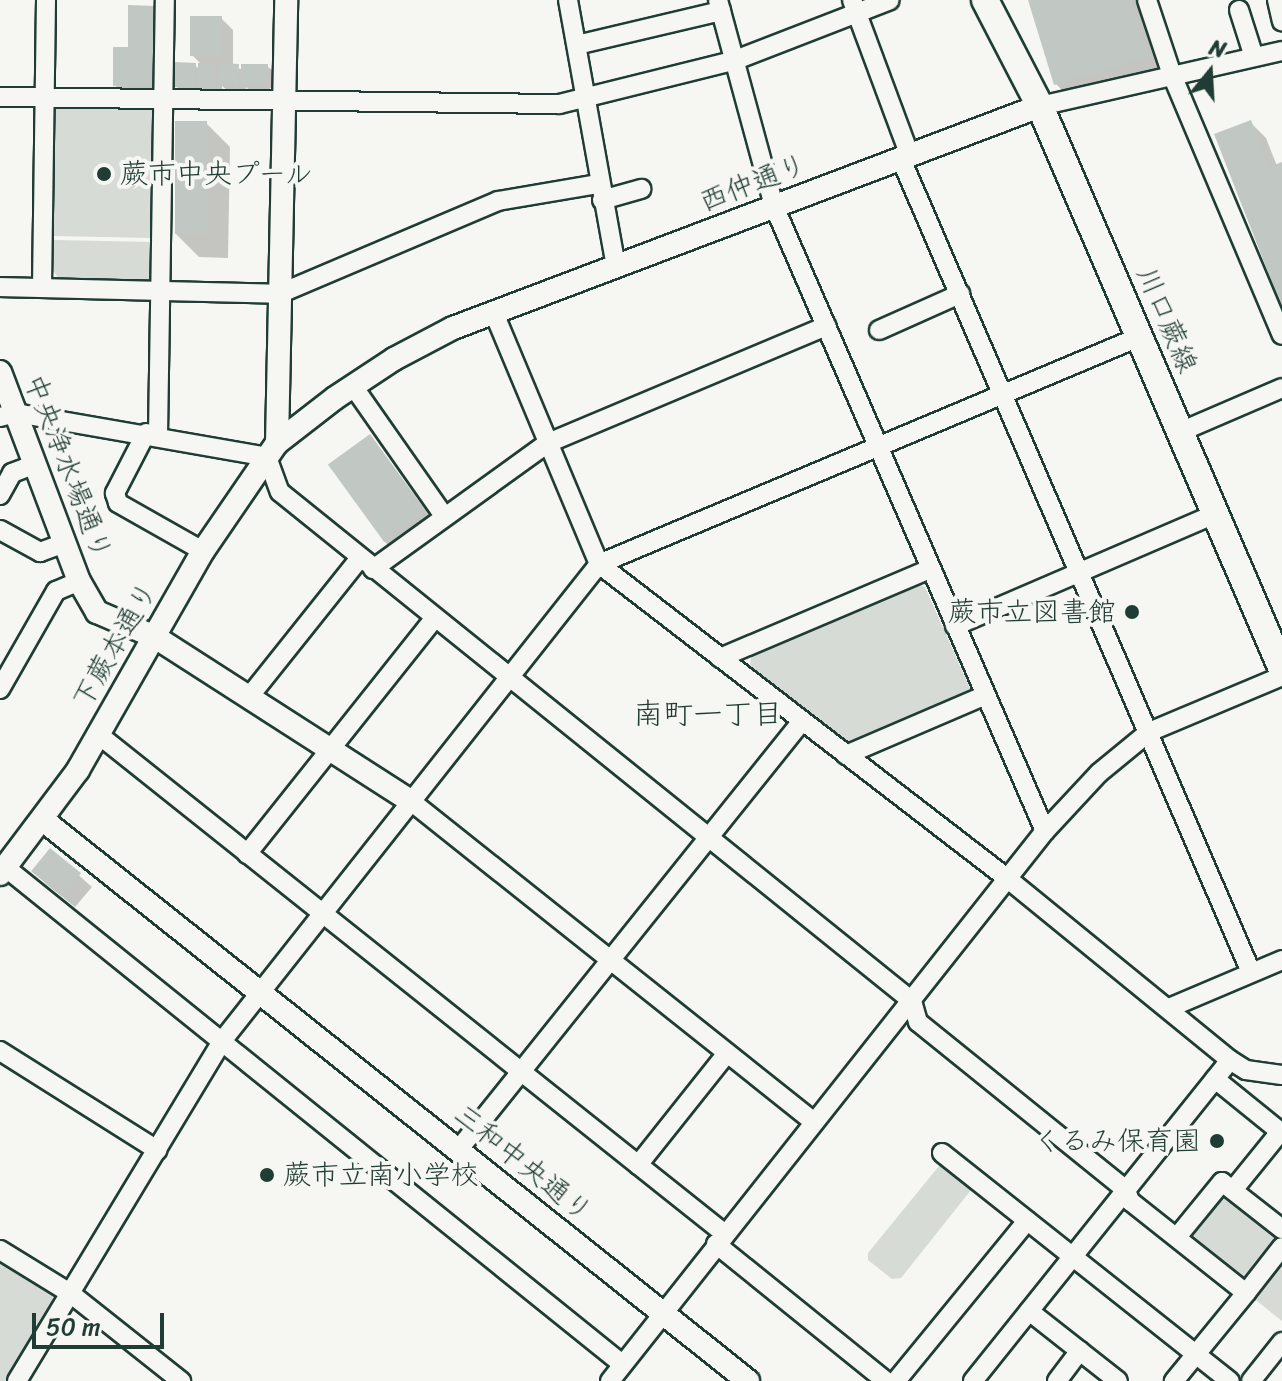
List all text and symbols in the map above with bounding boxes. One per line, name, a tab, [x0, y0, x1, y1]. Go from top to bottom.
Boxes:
text: N	[1204, 28, 1231, 70]
north arrow	[1170, 32, 1250, 112]
street label: 西仲通り	[695, 147, 811, 219]
place label: 蕨市中央プール	[120, 157, 314, 191]
marker: 蕨市中央プール	[95, 165, 113, 183]
street label: 川口蕨線	[1130, 262, 1204, 378]
street label: 中央浄水場通り	[17, 369, 119, 565]
street label: 下蕨本通り	[65, 576, 165, 714]
place label: 蕨市立図書館	[948, 595, 1116, 629]
marker: 蕨市立図書館	[1123, 603, 1141, 621]
district label: 南町一丁目	[633, 696, 783, 732]
street label: 三和中央通り	[447, 1097, 599, 1229]
place label: くるみ保育園	[1033, 1124, 1201, 1158]
marker: くるみ保育園	[1208, 1132, 1226, 1150]
place label: 蕨市立南小学校	[283, 1158, 479, 1192]
marker: 蕨市立南小学校	[258, 1166, 276, 1184]
scale bar	[36, 1297, 168, 1347]
text: 50 m	[46, 1306, 101, 1348]

